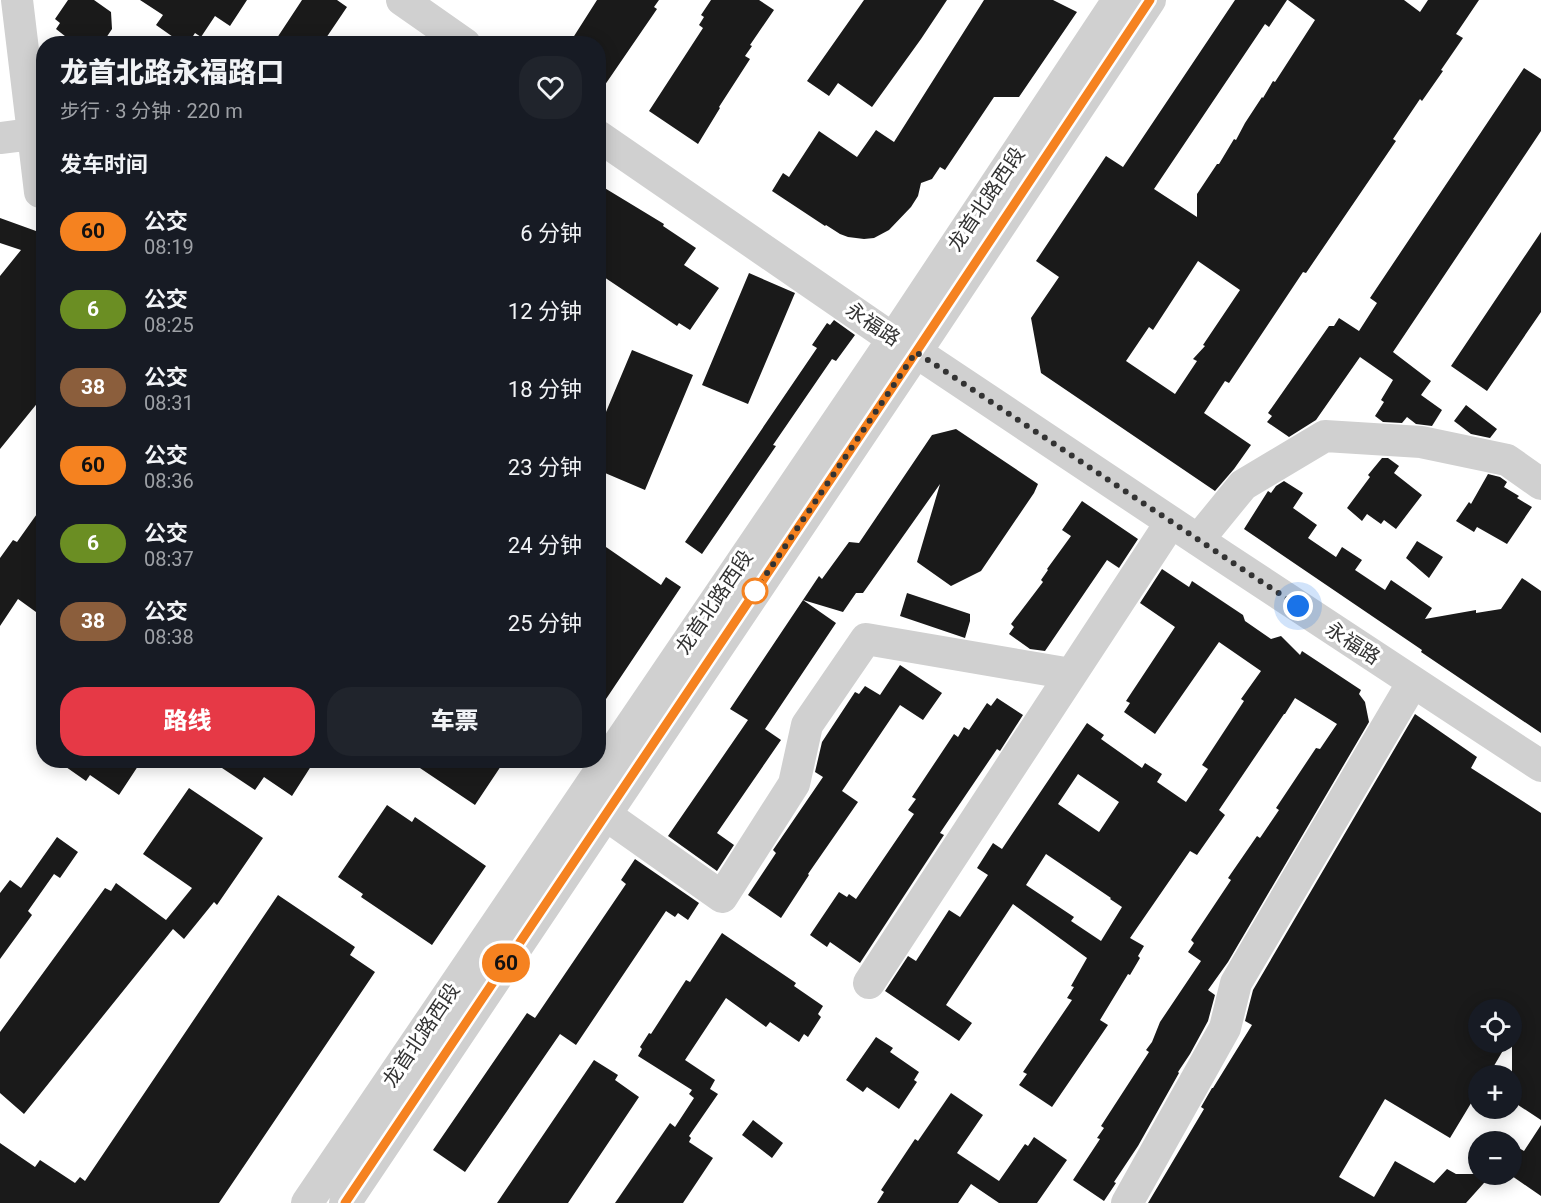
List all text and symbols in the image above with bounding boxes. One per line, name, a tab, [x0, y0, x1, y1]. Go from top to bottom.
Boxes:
text: 龙首北路永福路口	[60, 56, 284, 89]
button: heart	[519, 56, 582, 119]
text: 步行 · 3 分钟 · 220 m	[60, 99, 243, 123]
street label: 龙首北路西段	[942, 143, 1030, 255]
text: 发车时间	[60, 152, 148, 177]
text: 公交	[144, 209, 188, 234]
text: 60	[81, 219, 105, 243]
text: 6 分钟	[520, 221, 582, 246]
text: 08:19	[144, 235, 194, 259]
text: 公交	[144, 287, 188, 312]
text: 6	[87, 297, 99, 321]
street label: 永福路	[841, 297, 905, 351]
text: 12 分钟	[508, 299, 582, 324]
text: 08:25	[144, 313, 194, 337]
text: 公交	[144, 365, 188, 390]
text: 38	[81, 375, 105, 399]
text: 18 分钟	[508, 377, 582, 402]
text: 08:31	[144, 391, 194, 415]
text: 公交	[144, 443, 188, 468]
text: 60	[81, 453, 105, 477]
text: 23 分钟	[508, 455, 582, 480]
text: 08:36	[144, 469, 194, 493]
text: 公交	[144, 521, 188, 546]
text: 6	[87, 531, 99, 555]
text: 24 分钟	[508, 533, 582, 558]
street label: 龙首北路西段	[670, 546, 758, 658]
text: 08:37	[144, 547, 194, 571]
unlabelled marker	[742, 578, 768, 604]
your location	[1283, 591, 1313, 621]
text: 公交	[144, 599, 188, 624]
text: 38	[81, 609, 105, 633]
text: 25 分钟	[508, 611, 582, 636]
street label: 永福路	[1321, 617, 1385, 669]
text: 08:38	[144, 625, 194, 649]
button: 路线	[60, 687, 315, 756]
button: 车票	[327, 687, 582, 756]
line badge: 60	[479, 944, 533, 982]
text: 60	[494, 951, 518, 975]
street label: 龙首北路西段	[377, 979, 465, 1091]
map controls	[1468, 999, 1522, 1185]
button: locate	[1468, 999, 1522, 1053]
button: +	[1468, 1065, 1522, 1119]
button: −	[1468, 1131, 1522, 1185]

